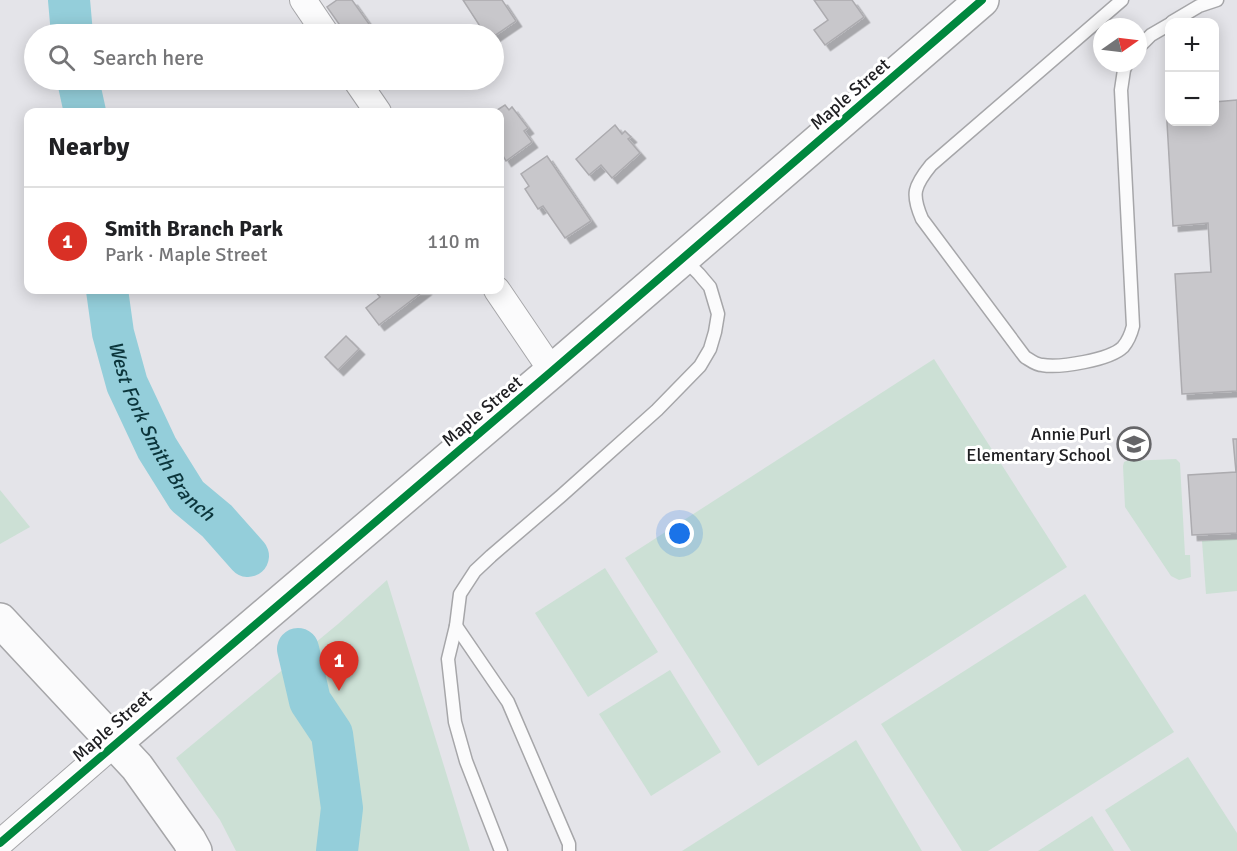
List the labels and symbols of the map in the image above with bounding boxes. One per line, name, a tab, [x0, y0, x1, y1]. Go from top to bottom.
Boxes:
north arrow	[1093, 18, 1147, 72]
street label: Maple Street	[806, 53, 894, 135]
water label: West Fork Smith Branch	[103, 338, 221, 527]
street label: Maple Street	[437, 371, 527, 451]
place label: Annie Purl Elementary School	[966, 423, 1111, 466]
school or university icon: Annie Purl Elementary School	[1116, 426, 1152, 462]
your location	[665, 519, 694, 548]
pin: 1	[320, 642, 358, 691]
street label: Maple Street	[68, 685, 156, 767]

